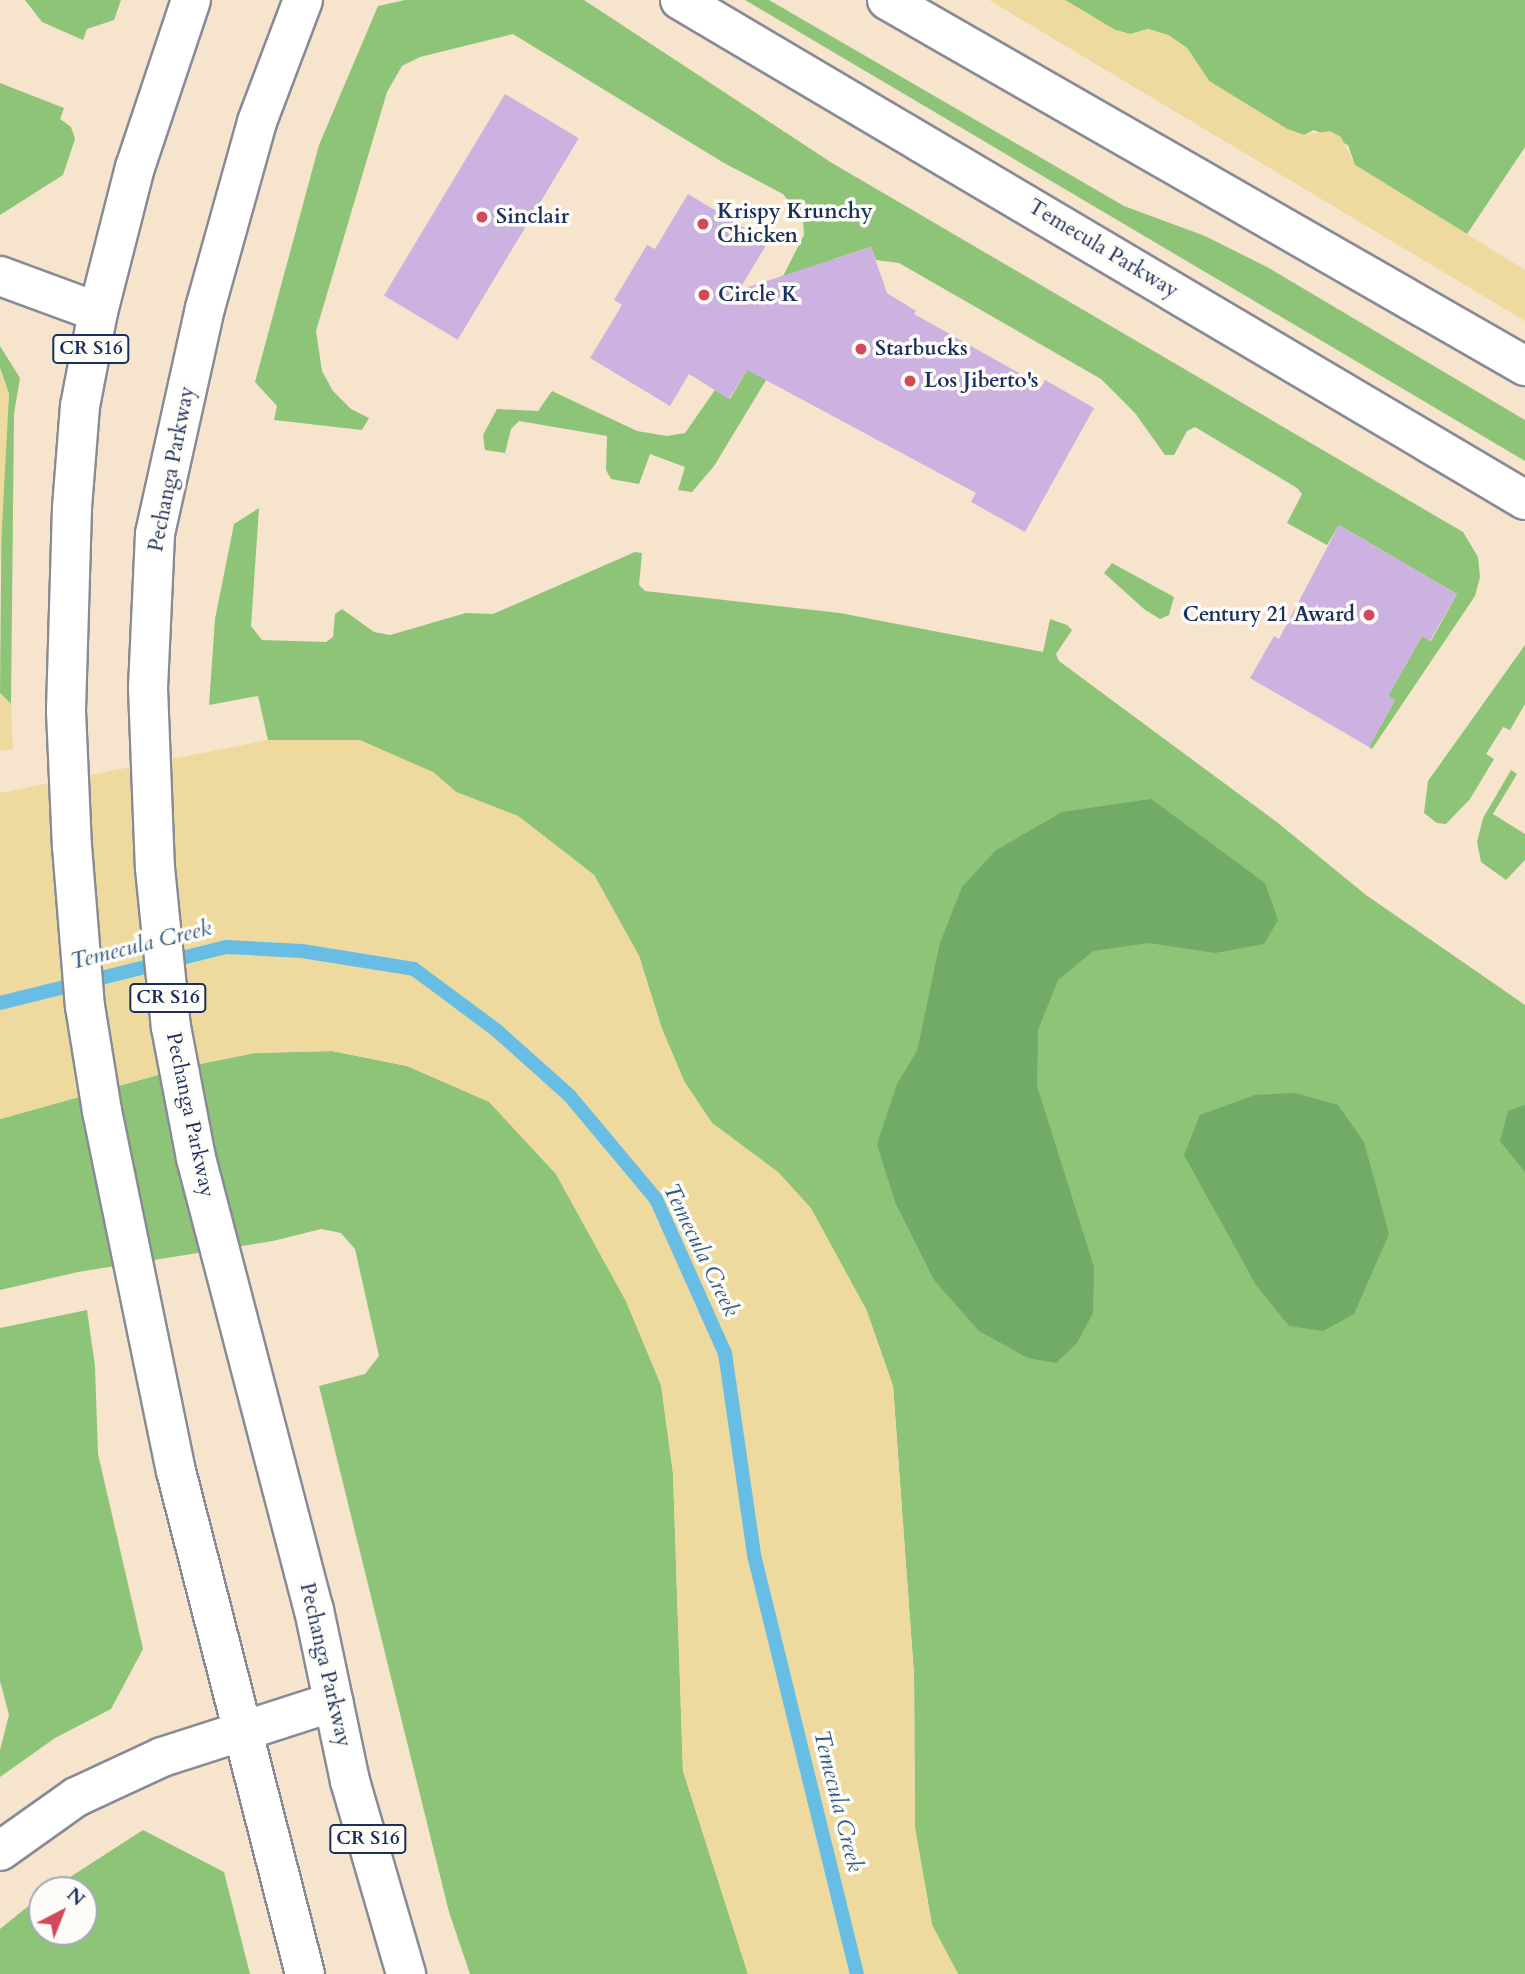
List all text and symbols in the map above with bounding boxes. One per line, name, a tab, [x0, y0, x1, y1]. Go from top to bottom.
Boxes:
street label: Temecula Parkway	[1023, 194, 1183, 304]
place label: Krispy Krunchy Chicken	[717, 199, 873, 249]
place label: Sinclair	[496, 204, 569, 230]
marker: Sinclair	[474, 209, 490, 225]
marker: Krispy Krunchy Chicken	[695, 216, 711, 232]
place label: Circle K	[718, 282, 798, 308]
marker: Circle K	[696, 287, 712, 303]
road number: CR S16	[51, 334, 131, 364]
place label: Starbucks	[875, 336, 968, 362]
marker: Starbucks	[853, 341, 869, 357]
place label: Los Jiberto's	[924, 368, 1039, 394]
marker: Los Jiberto's	[902, 373, 918, 389]
street label: Pechanga Parkway	[144, 384, 200, 554]
place label: Century 21 Award	[1183, 602, 1355, 628]
marker: Century 21 Award	[1361, 607, 1377, 623]
water label: Temecula Creek	[68, 914, 214, 976]
road number: CR S16	[128, 982, 208, 1014]
street label: Pechanga Parkway	[160, 1030, 220, 1200]
water label: Temecula Creek	[657, 1179, 745, 1321]
street label: Pechanga Parkway	[294, 1580, 356, 1750]
water label: Temecula Creek	[807, 1728, 869, 1874]
road number: CR S16	[328, 1824, 408, 1854]
north arrow	[28, 1876, 98, 1946]
text: N	[61, 1882, 91, 1912]

